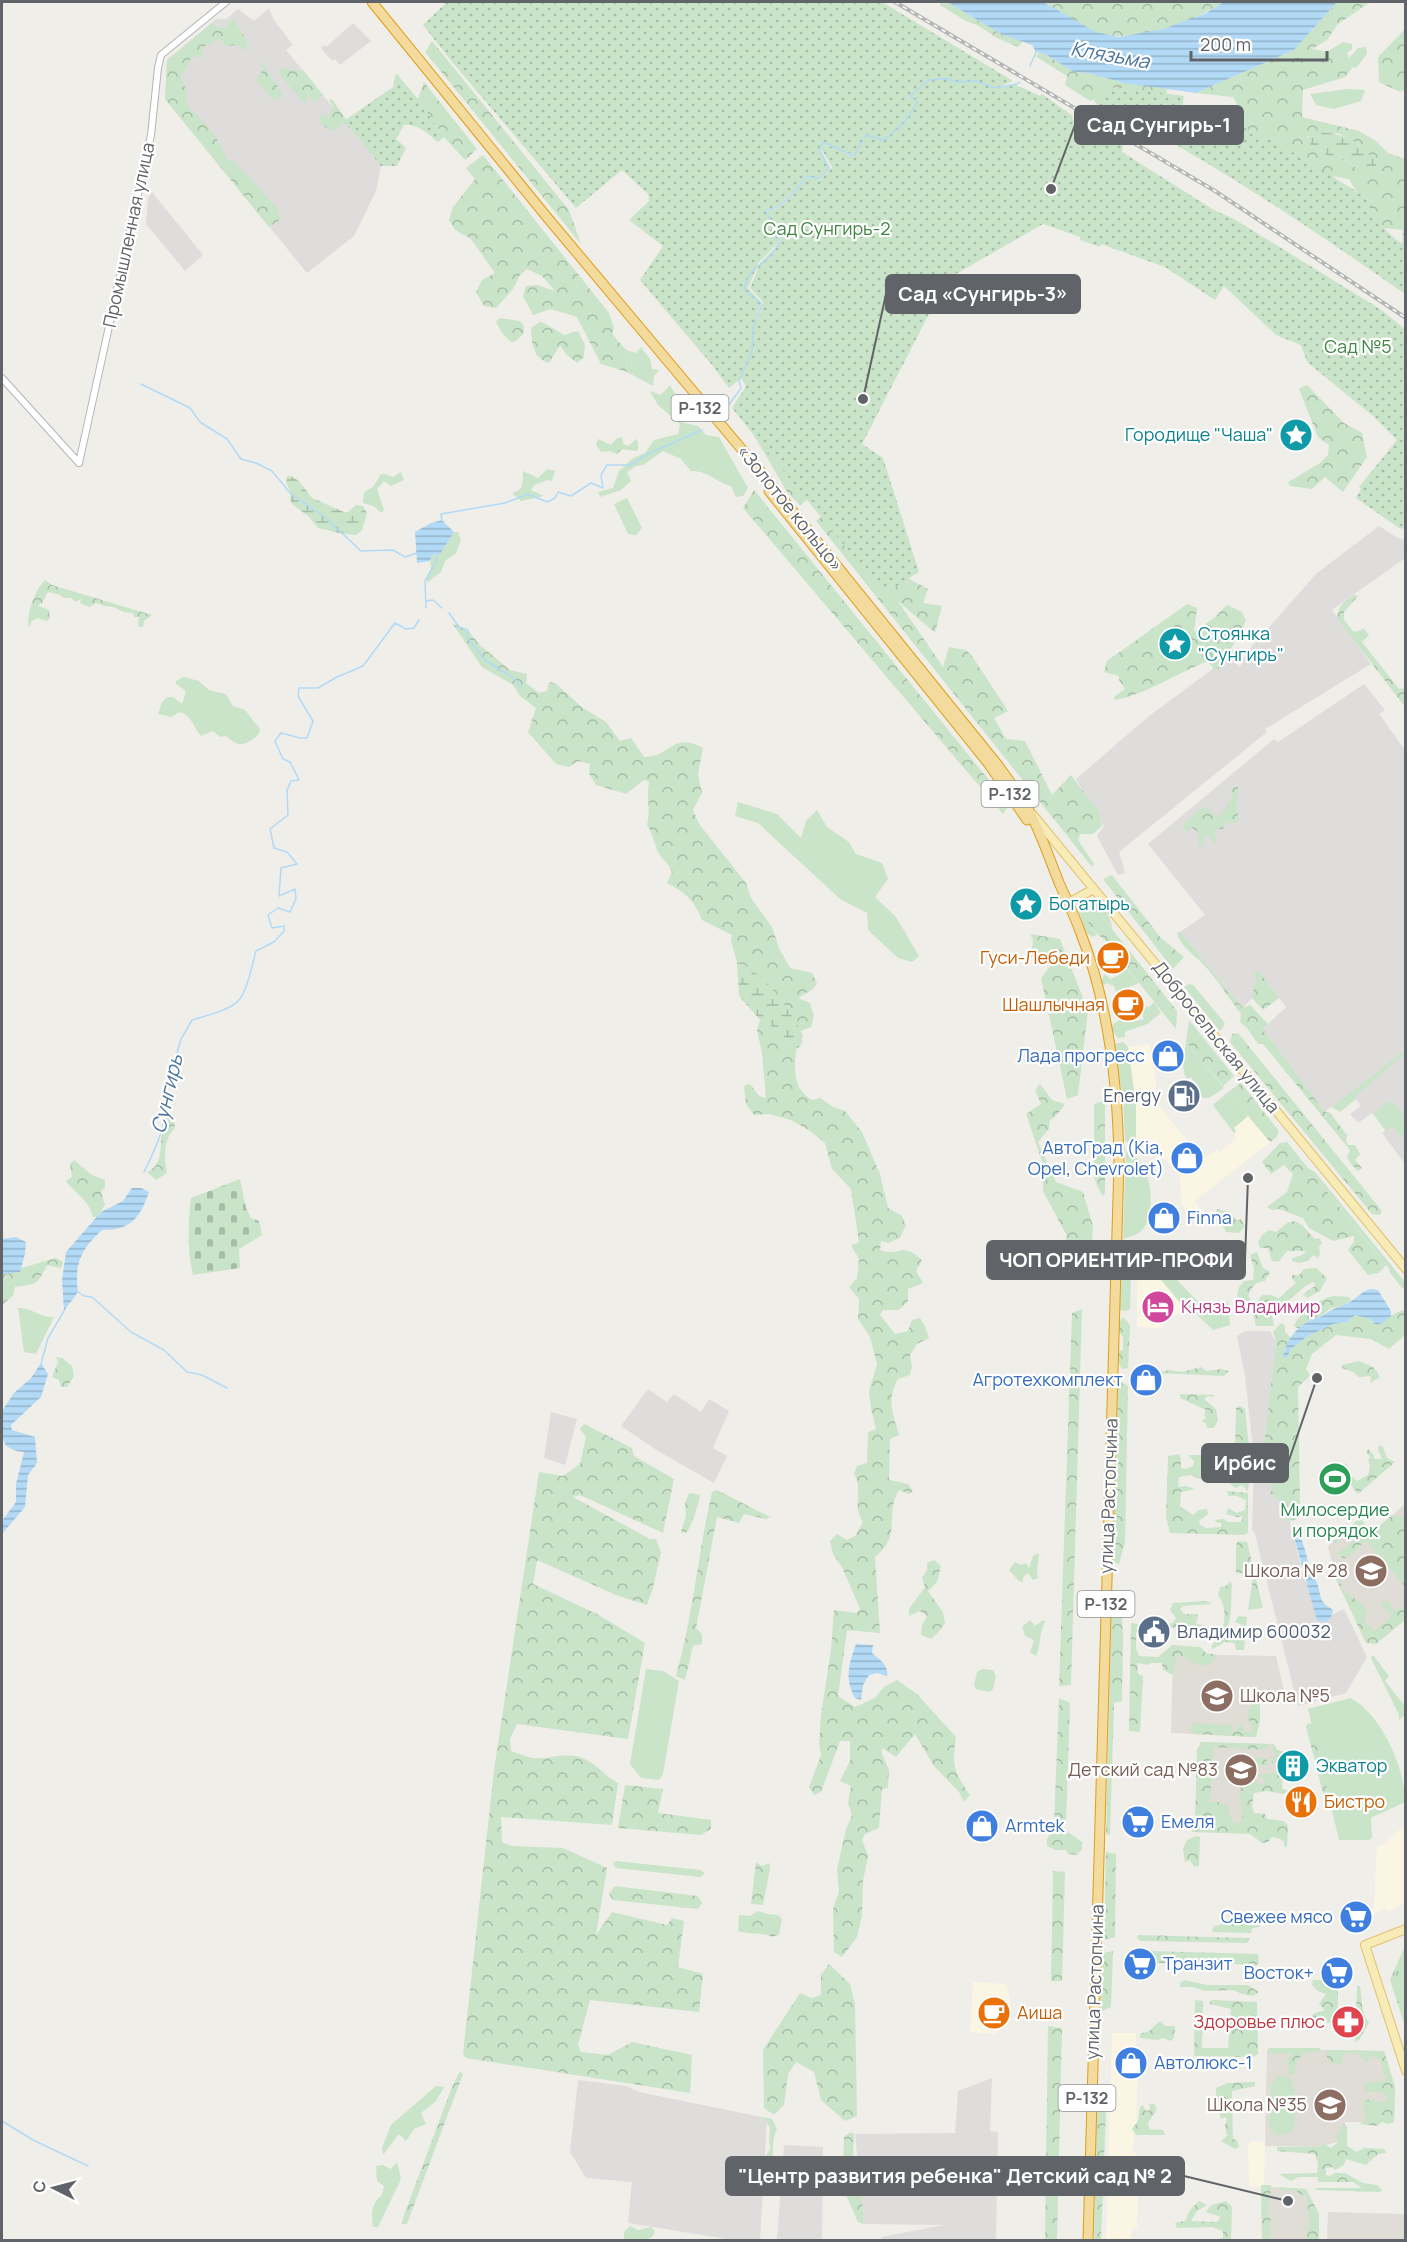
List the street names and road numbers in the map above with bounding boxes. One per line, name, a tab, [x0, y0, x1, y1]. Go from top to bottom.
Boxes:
street label: Промышленная улица	[97, 140, 159, 329]
road number: Р-132	[672, 395, 728, 421]
street label: «Золотое кольцо»	[732, 439, 849, 576]
road number: Р-132	[982, 781, 1038, 807]
street label: Добросельская улица	[1148, 955, 1286, 1118]
street label: улица Растопчина	[1093, 1418, 1123, 1574]
road number: Р-132	[1078, 1591, 1134, 1617]
street label: улица Растопчина	[1079, 1904, 1109, 2060]
road number: Р-132	[1058, 2085, 1116, 2111]

